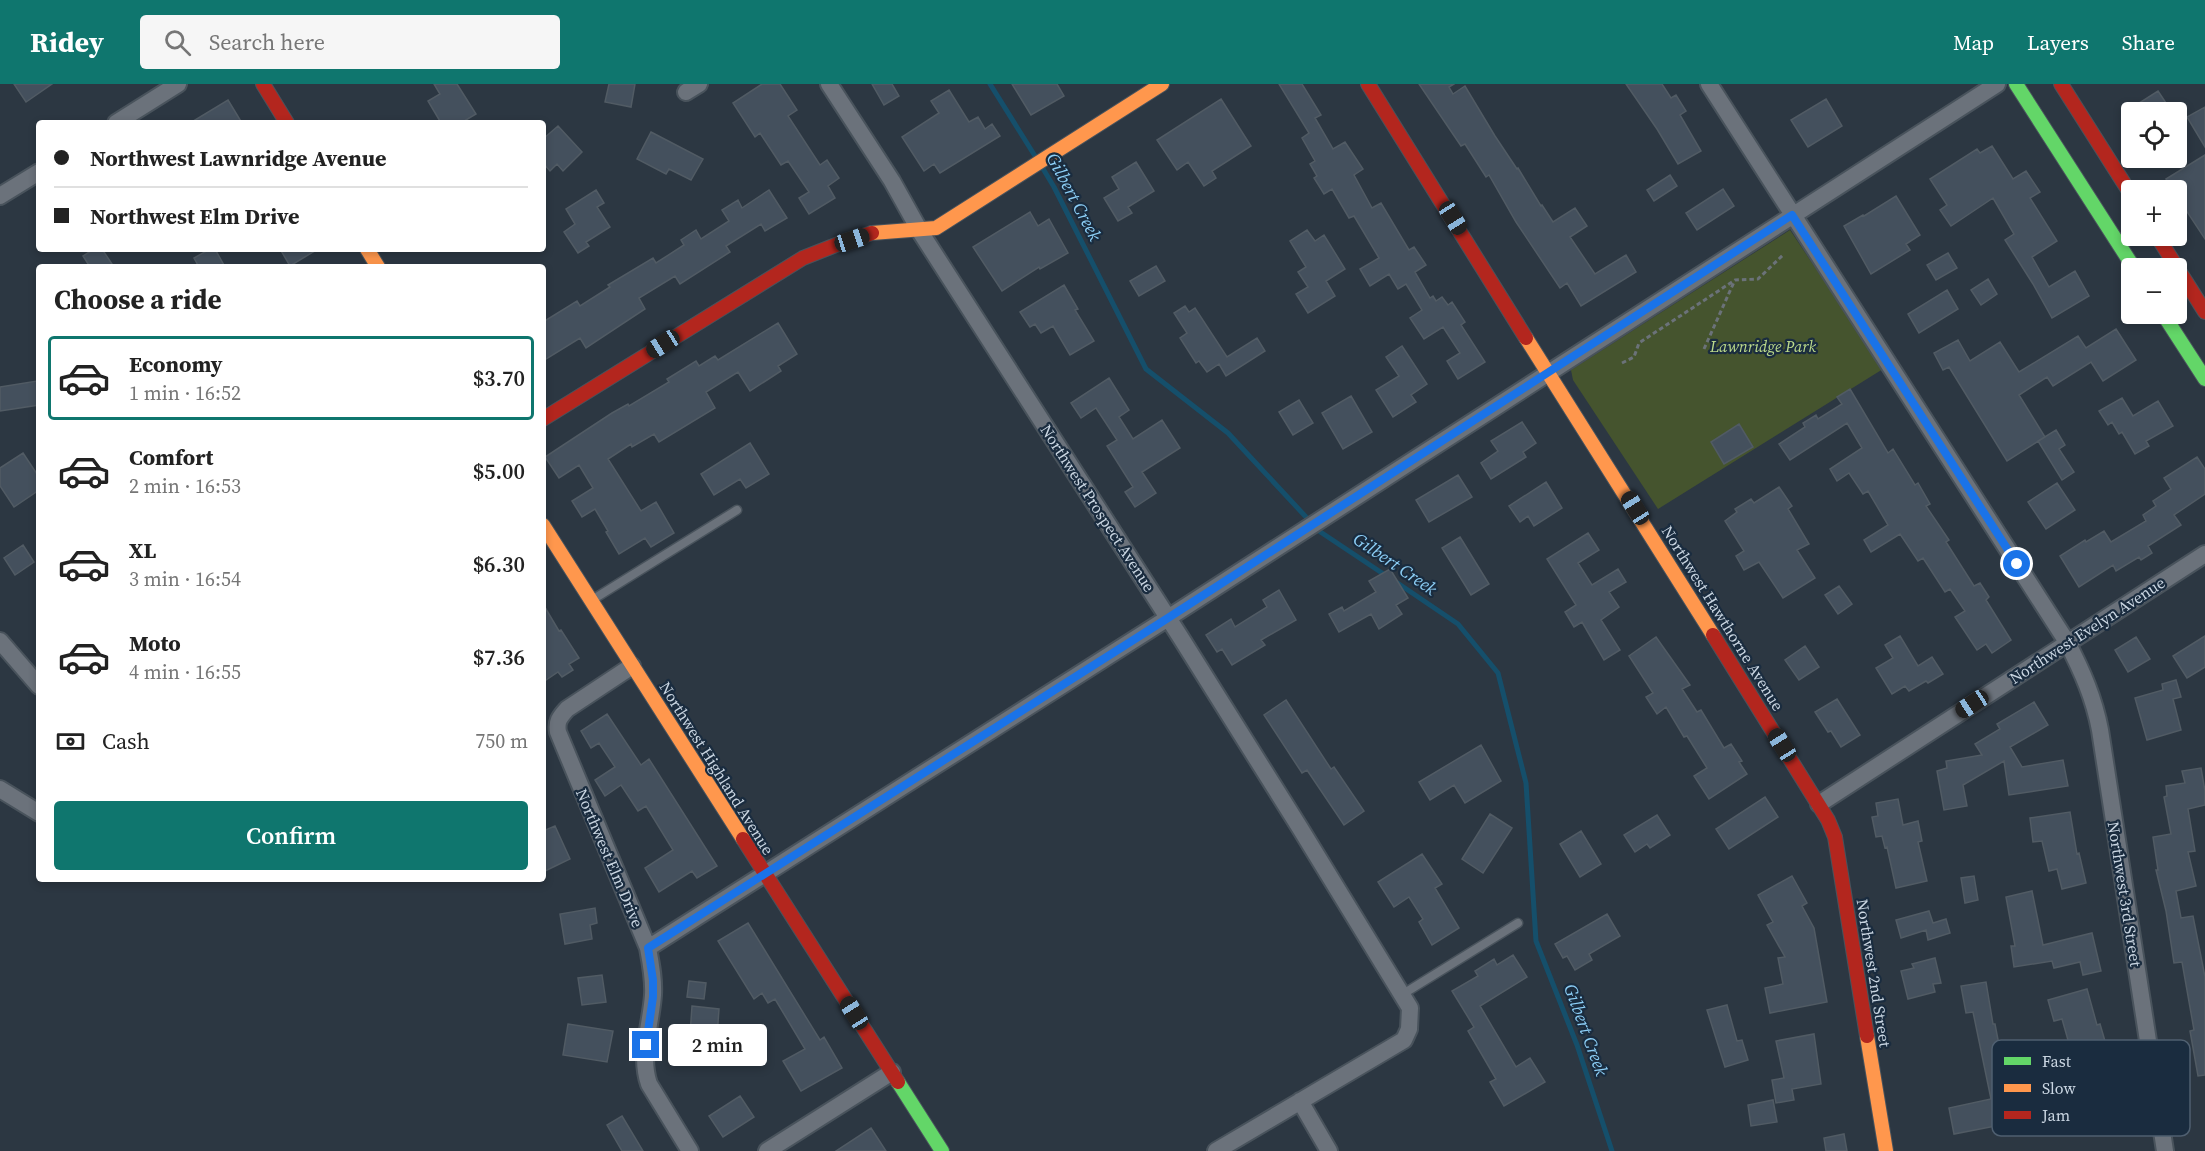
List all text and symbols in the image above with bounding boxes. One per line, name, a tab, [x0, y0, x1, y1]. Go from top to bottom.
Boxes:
search box	[140, 15, 560, 69]
text: Ridey	[30, 23, 104, 61]
icon: search	[161, 26, 194, 59]
text: Search here	[209, 27, 325, 57]
text: Map	[1953, 28, 1994, 57]
text: Layers	[2027, 28, 2089, 57]
text: Share	[2122, 28, 2175, 57]
map controls	[2121, 102, 2187, 324]
button: locate	[2121, 102, 2187, 168]
text: Northwest Lawnridge Avenue	[90, 143, 386, 173]
water label: Gilbert Creek	[1041, 148, 1108, 246]
button: +	[2121, 180, 2187, 246]
car	[1436, 198, 1470, 238]
text: Northwest Elm Drive	[90, 201, 299, 231]
car	[832, 226, 872, 254]
button: −	[2121, 258, 2187, 324]
text: Choose a ride	[54, 281, 222, 318]
car	[643, 327, 683, 361]
park label: Lawnridge Park	[1709, 335, 1816, 357]
text: Economy	[129, 349, 223, 379]
icon: car	[57, 351, 111, 405]
text: $3.70	[473, 363, 525, 393]
text: 1 min · 16:52	[129, 379, 241, 407]
street label: Northwest Prospect Avenue	[1035, 420, 1161, 596]
text: Comfort	[129, 442, 213, 472]
icon: car	[57, 444, 111, 498]
text: $5.00	[473, 456, 525, 486]
text: 2 min · 16:53	[129, 472, 241, 500]
car	[1618, 488, 1652, 528]
street label: Northwest Hawthorne Avenue	[1657, 521, 1789, 715]
water label: Gilbert Creek	[1348, 526, 1443, 601]
text: XL	[129, 535, 156, 565]
icon: car	[57, 537, 111, 591]
text: $6.30	[473, 549, 525, 579]
route start	[2003, 550, 2030, 577]
text: 3 min · 16:54	[129, 565, 241, 593]
street label: Northwest Evelyn Avenue	[2005, 571, 2169, 689]
text: Moto	[129, 628, 181, 658]
icon: car	[57, 630, 111, 684]
text: $7.36	[473, 642, 525, 672]
text: 4 min · 16:55	[129, 658, 241, 686]
street label: Northwest Highland Avenue	[655, 677, 779, 859]
car	[1952, 687, 1992, 721]
icon: cash	[54, 725, 87, 758]
car	[1765, 725, 1799, 765]
text: Cash	[102, 726, 150, 756]
text: 750 m	[475, 727, 528, 755]
street label: Northwest Elm Drive	[571, 785, 649, 931]
button: Confirm	[54, 801, 528, 870]
street label: Northwest 3rd Street	[2103, 820, 2147, 969]
street label: Northwest 2nd Street	[1851, 897, 1897, 1049]
water label: Gilbert Creek	[1558, 980, 1615, 1080]
car	[837, 993, 871, 1033]
callout: 2 min	[667, 1024, 766, 1066]
route end	[632, 1031, 659, 1058]
text: 2 min	[692, 1031, 743, 1059]
legend	[1992, 1040, 2190, 1136]
text: Fast	[2042, 1050, 2072, 1072]
text: Slow	[2042, 1077, 2077, 1099]
text: Jam	[2041, 1104, 2070, 1126]

